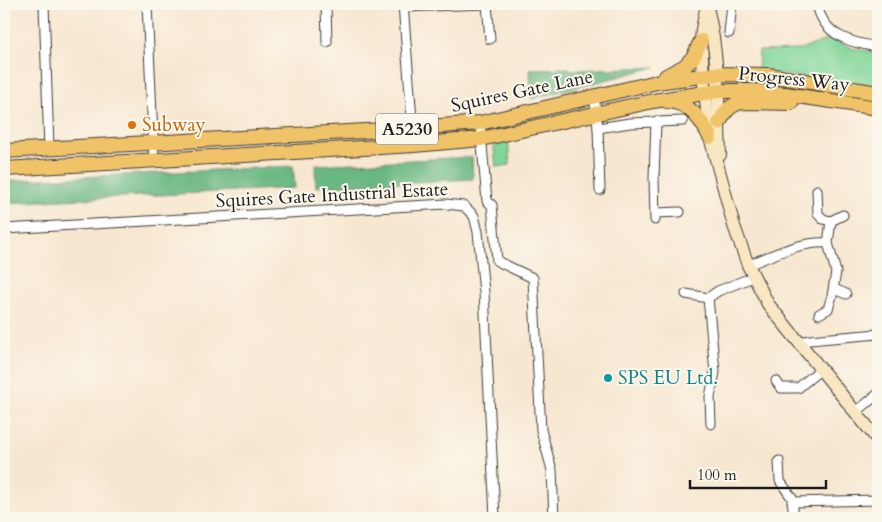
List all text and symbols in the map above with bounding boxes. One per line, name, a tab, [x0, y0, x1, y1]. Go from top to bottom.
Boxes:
street label: Progress Way	[737, 60, 851, 98]
street label: Squires Gate Lane	[449, 63, 595, 119]
place label: Subway	[142, 112, 206, 138]
road number: A5230	[376, 114, 438, 144]
marker: Subway	[126, 119, 138, 131]
street label: Squires Gate Industrial Estate	[215, 176, 449, 214]
place label: SPS EU Ltd.	[618, 365, 718, 391]
marker: SPS EU Ltd.	[602, 372, 614, 384]
scale bar	[690, 457, 826, 489]
text: 100 m	[697, 465, 737, 485]

